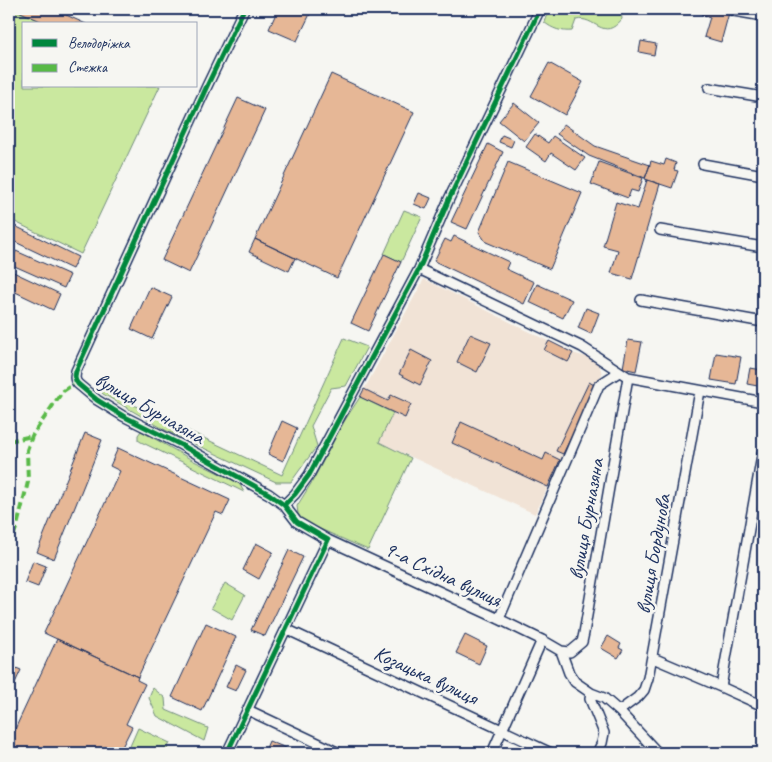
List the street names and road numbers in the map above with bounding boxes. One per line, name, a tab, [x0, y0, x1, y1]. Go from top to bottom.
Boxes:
street label: вулиця Бурназяна	[90, 366, 211, 451]
street label: вулиця Бурназяна	[563, 455, 610, 582]
street label: вулиця Бордунова	[630, 490, 677, 616]
street label: 9-а Східна вулиця	[380, 535, 507, 613]
street label: Козацька вулиця	[369, 640, 484, 712]

